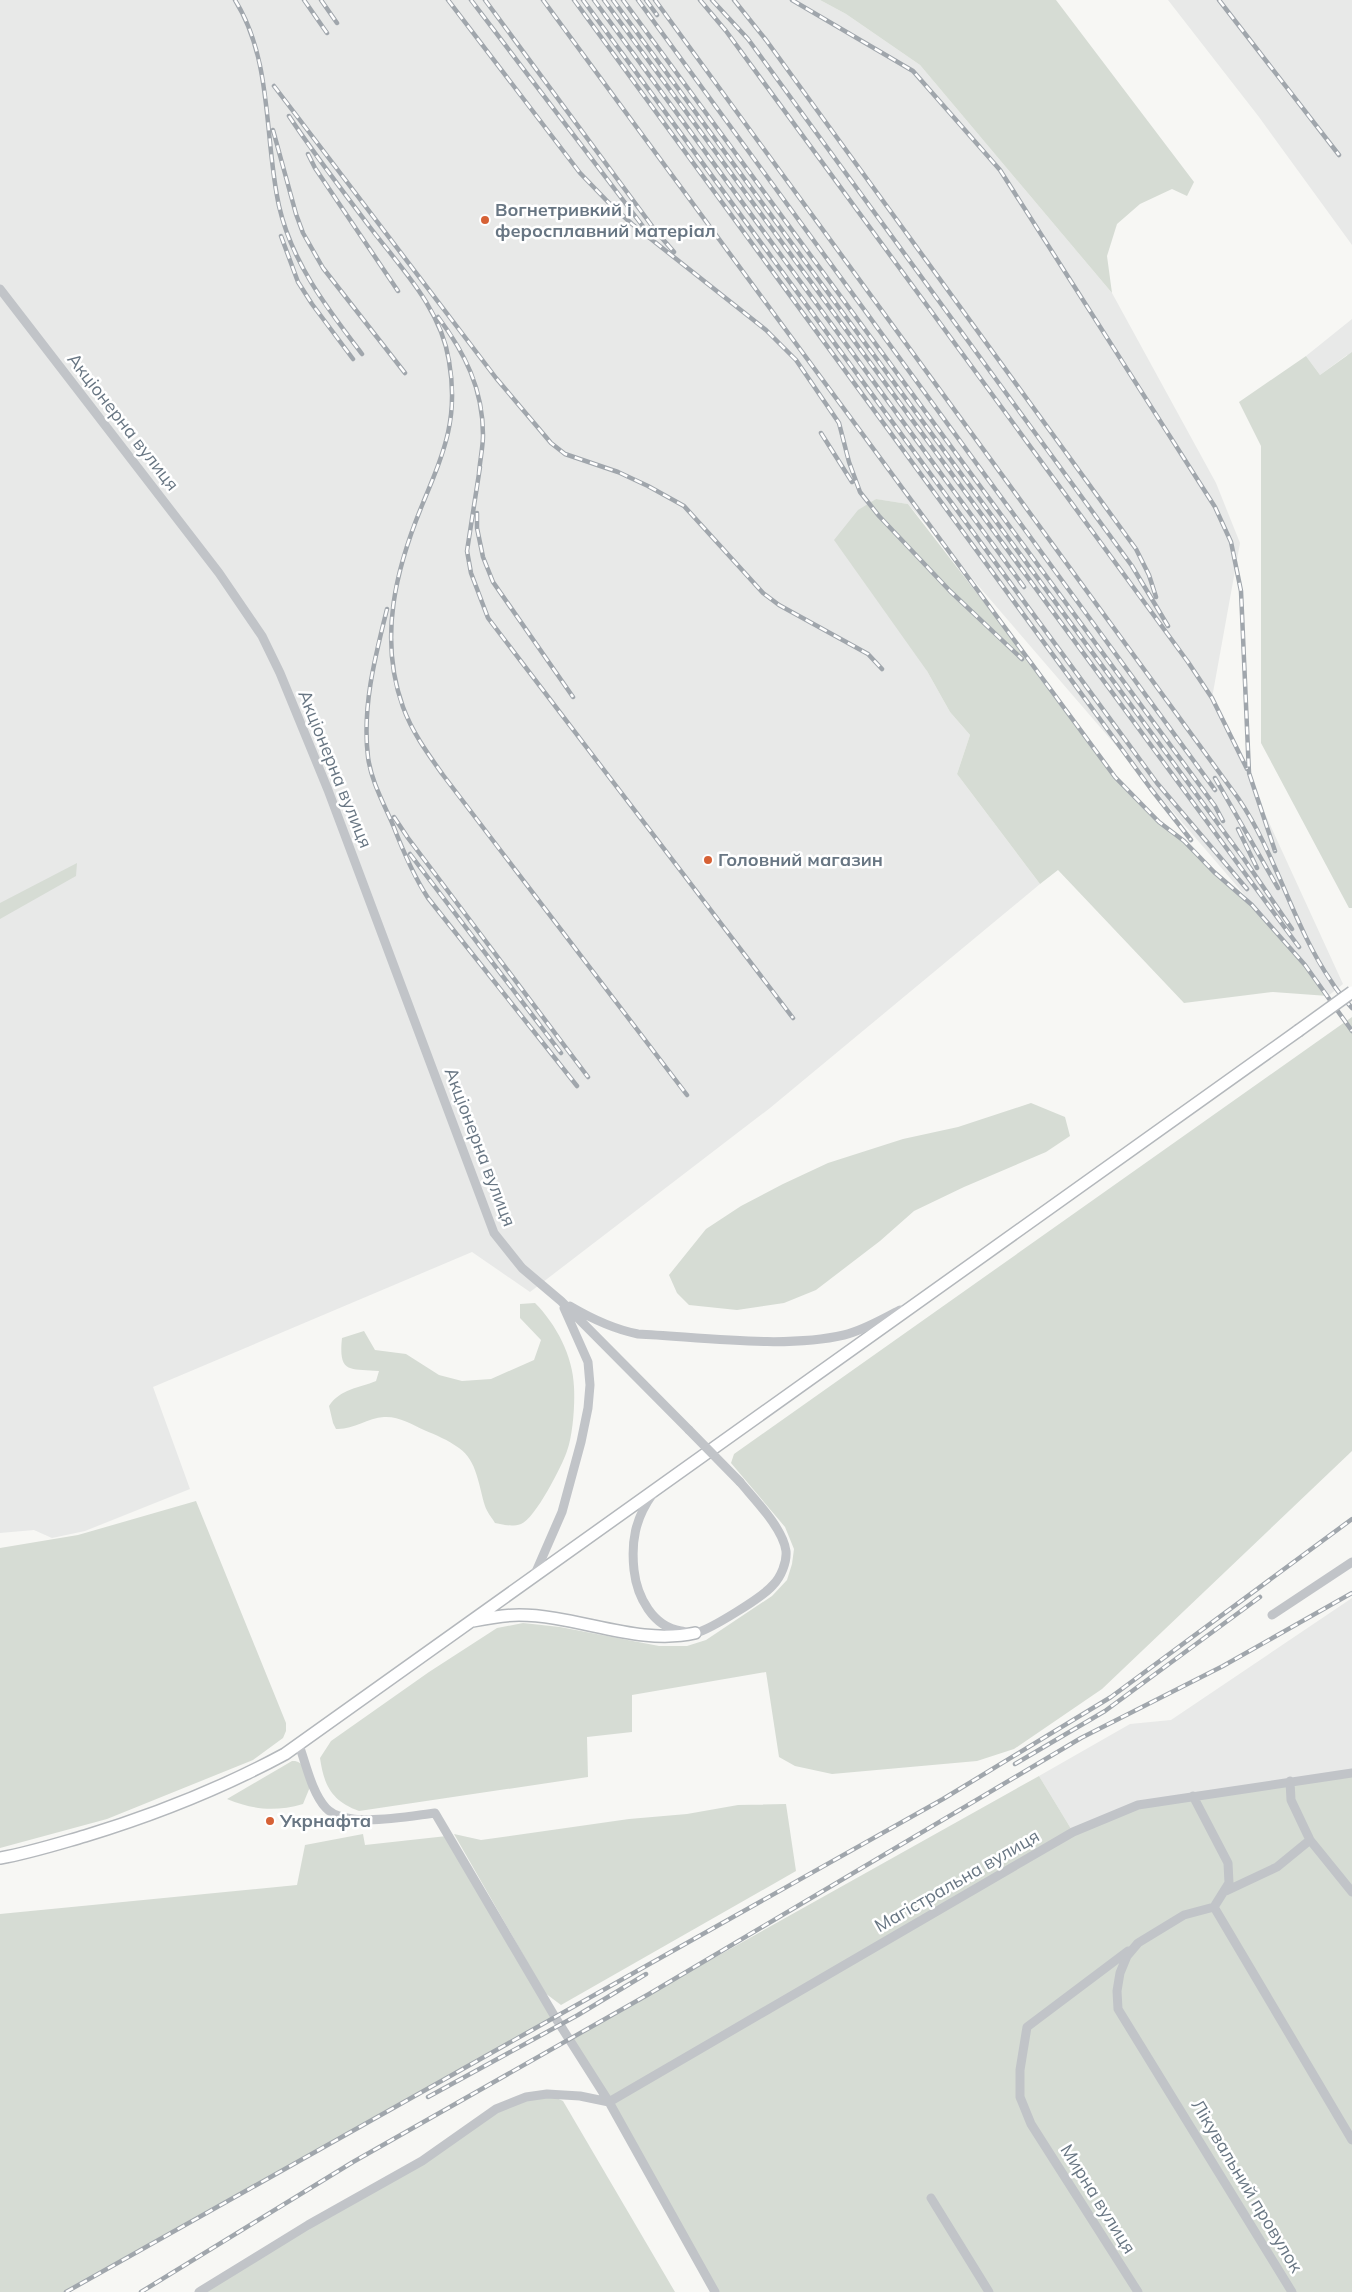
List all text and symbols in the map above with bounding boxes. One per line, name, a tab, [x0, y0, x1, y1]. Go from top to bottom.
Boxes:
place label: Вогнетривкий і феросплавний матеріал	[495, 198, 716, 242]
marker: Вогнетривкий і феросплавний матеріал	[479, 214, 491, 226]
street label: Акціонерна вулиця	[62, 348, 184, 495]
street label: Акціонерна вулиця	[293, 686, 378, 851]
place label: Головний магазин	[718, 848, 883, 871]
marker: Головний магазин	[702, 854, 714, 866]
street label: Акціонерна вулиця	[440, 1064, 521, 1230]
place label: Укрнафта	[279, 1809, 371, 1832]
marker: Укрнафта	[264, 1815, 276, 1827]
street label: Магістральна вулиця	[870, 1824, 1043, 1937]
street label: Лікувальний провулок	[1187, 2095, 1308, 2277]
street label: Мирна вулиця	[1056, 2140, 1141, 2258]

